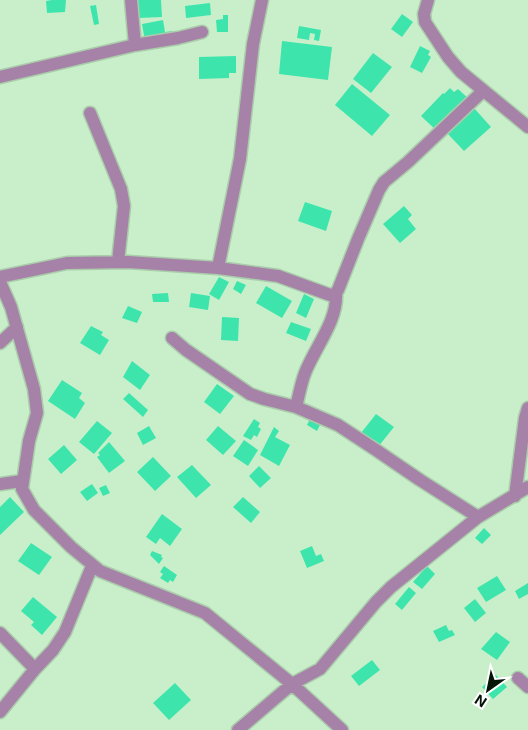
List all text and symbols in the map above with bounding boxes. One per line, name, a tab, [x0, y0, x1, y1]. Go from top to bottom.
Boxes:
north arrow	[463, 665, 513, 715]
text: N	[472, 691, 490, 711]

